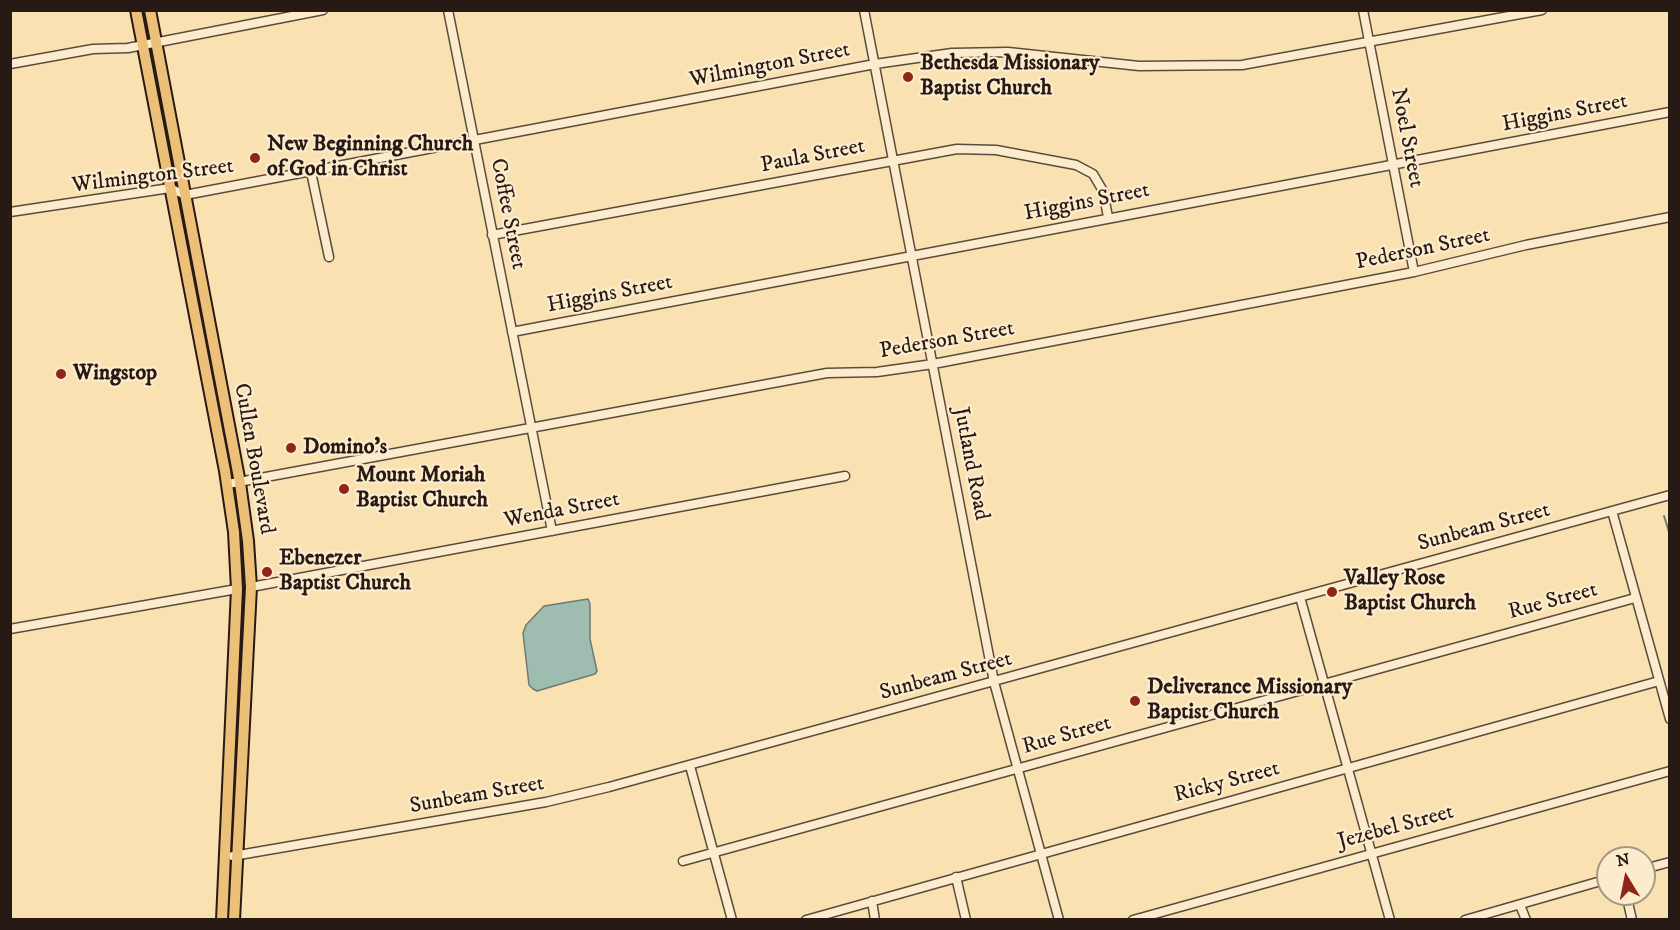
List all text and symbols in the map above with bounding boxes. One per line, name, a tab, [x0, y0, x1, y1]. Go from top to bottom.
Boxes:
street label: Wilmington Street	[688, 38, 852, 94]
place label: Bethesda Missionary Baptist Church	[920, 51, 1099, 102]
marker: Bethesda Missionary Baptist Church	[901, 70, 915, 84]
street label: Noel Street	[1383, 86, 1429, 190]
street label: Higgins Street	[1500, 89, 1630, 139]
place label: New Beginning Church of God in Christ	[267, 132, 473, 184]
street label: Paula Street	[759, 134, 867, 180]
marker: New Beginning Church of God in Christ	[248, 151, 262, 165]
street label: Wilmington Street	[71, 154, 235, 200]
street label: Coffee Street	[483, 156, 531, 272]
street label: Higgins Street	[1022, 178, 1152, 228]
street label: Pederson Street	[1354, 223, 1492, 277]
street label: Higgins Street	[545, 270, 675, 320]
street label: Pederson Street	[878, 316, 1016, 366]
place label: Wingstop	[73, 361, 157, 387]
marker: Wingstop	[54, 367, 68, 381]
street label: Cullen Boulevard	[227, 382, 279, 536]
street label: Jutland Road	[946, 405, 994, 523]
place label: Domino's	[303, 435, 387, 461]
marker: Domino's	[284, 441, 298, 455]
place label: Mount Moriah Baptist Church	[356, 463, 488, 514]
marker: Mount Moriah Baptist Church	[337, 482, 351, 496]
street label: Wenda Street	[502, 487, 622, 535]
street label: Sunbeam Street	[1415, 498, 1553, 558]
place label: Ebenezer Baptist Church	[279, 546, 411, 598]
marker: Ebenezer Baptist Church	[260, 565, 274, 579]
place label: Valley Rose Baptist Church	[1344, 566, 1476, 618]
street label: Rue Street	[1506, 577, 1600, 627]
marker: Valley Rose Baptist Church	[1325, 585, 1339, 599]
street label: Sunbeam Street	[877, 647, 1015, 707]
place label: Deliverance Missionary Baptist Church	[1147, 675, 1352, 726]
marker: Deliverance Missionary Baptist Church	[1128, 694, 1142, 708]
street label: Rue Street	[1020, 711, 1114, 761]
street label: Ricky Street	[1171, 756, 1283, 810]
street label: Sunbeam Street	[408, 771, 546, 821]
street label: Jezebel Street	[1335, 800, 1457, 856]
north arrow	[1596, 846, 1656, 906]
text: N	[1615, 849, 1631, 871]

